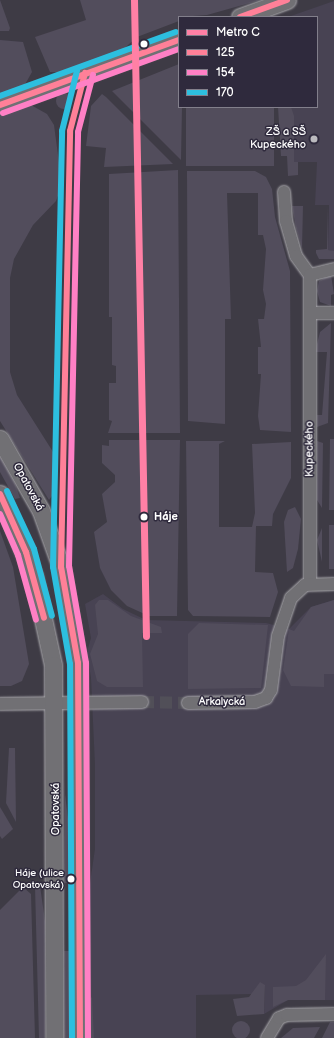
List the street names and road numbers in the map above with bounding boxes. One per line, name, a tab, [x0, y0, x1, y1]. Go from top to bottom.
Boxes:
street label: Kupeckého	[303, 421, 317, 477]
street label: Opatovská	[10, 461, 46, 513]
street label: Arkalycká	[199, 695, 245, 709]
street label: Opatovská	[49, 783, 63, 835]

